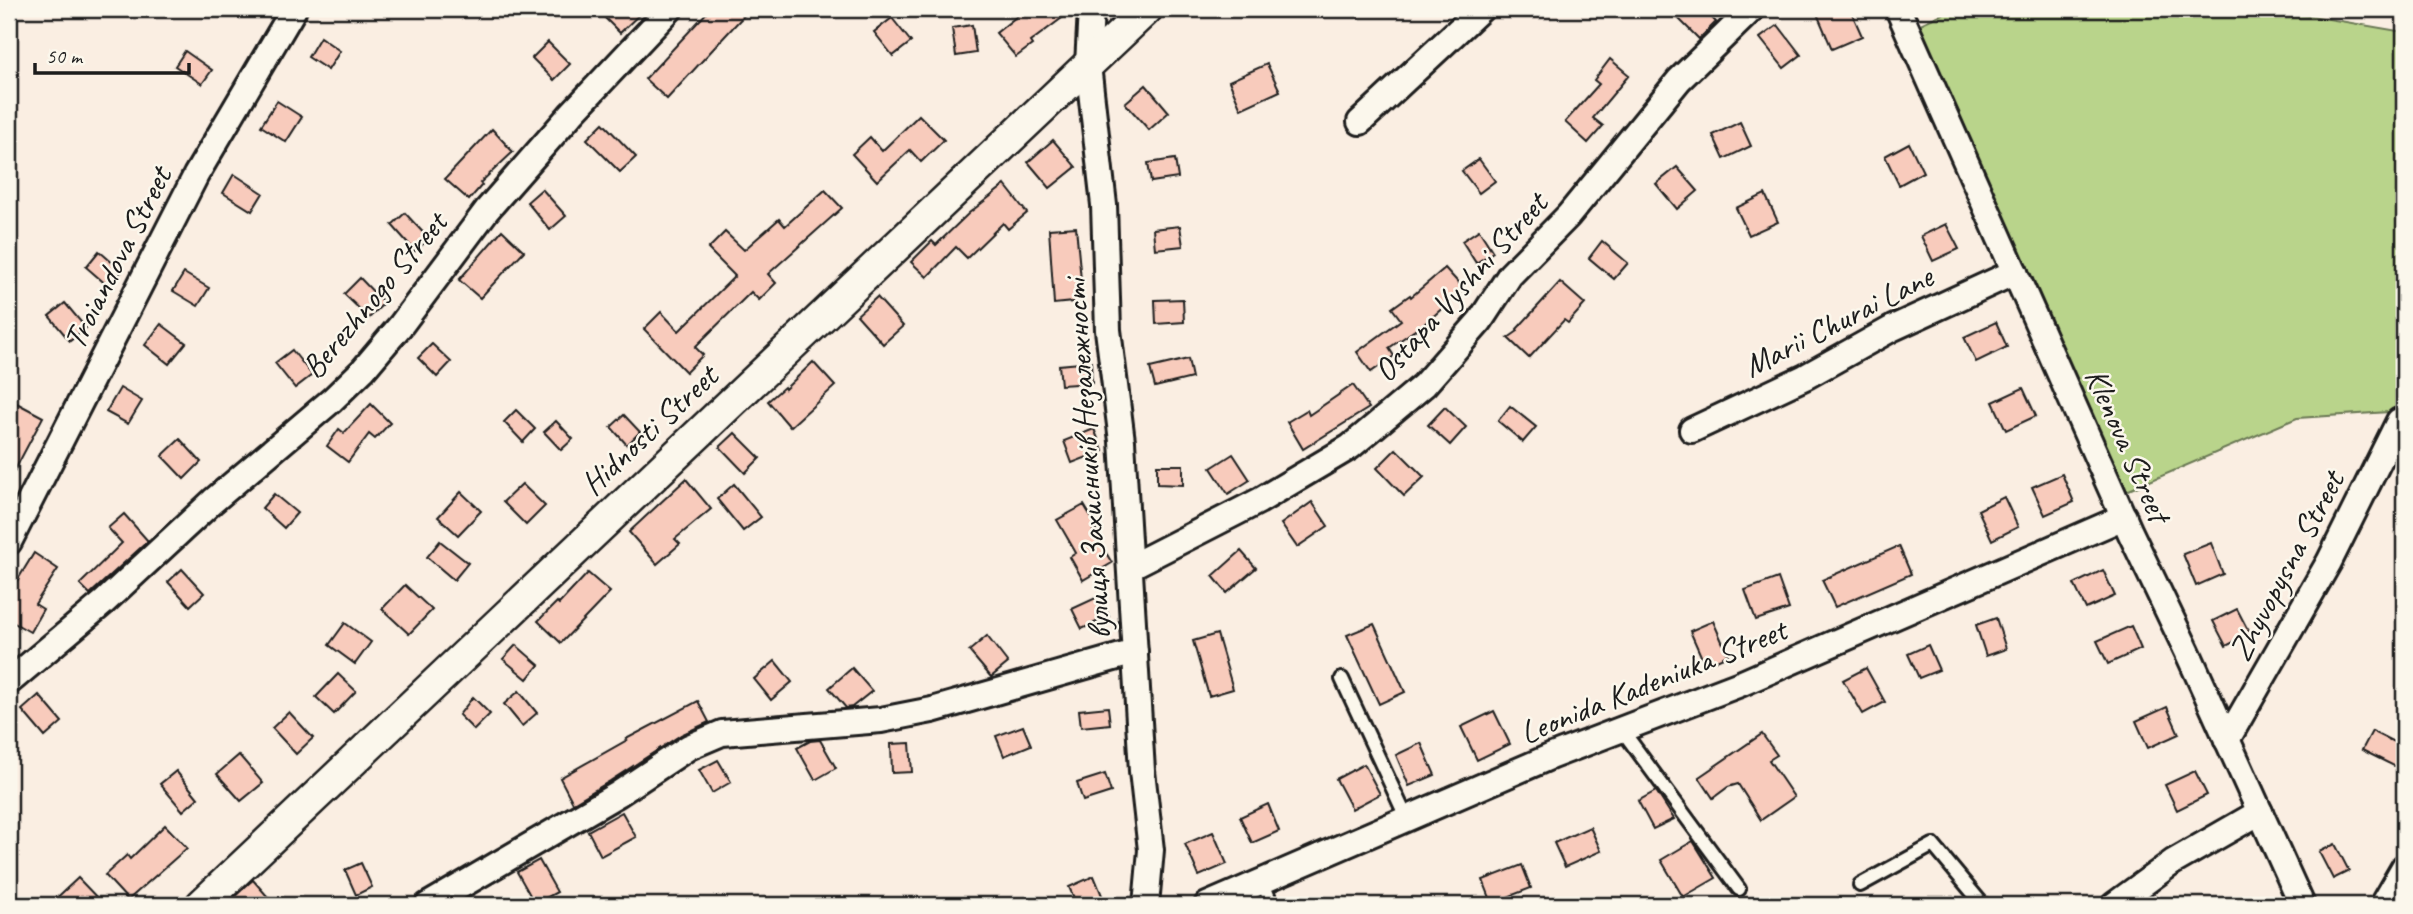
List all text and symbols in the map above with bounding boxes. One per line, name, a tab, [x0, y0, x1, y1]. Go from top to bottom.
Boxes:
scale bar	[35, 32, 189, 76]
text: 50 m	[46, 43, 84, 69]
street label: Troiandova Street	[53, 157, 182, 356]
street label: Ostapa Vyshni Street	[1364, 181, 1558, 391]
street label: Berezhnogo Street	[292, 201, 458, 387]
street label: Marii Churai Lane	[1736, 254, 1942, 387]
street label: вулиця Захисників Незалежності	[1053, 274, 1121, 641]
street label: Hidnosti Street	[572, 354, 728, 504]
street label: Klenova Street	[2075, 362, 2182, 532]
street label: Zhyvopysna Street	[2218, 461, 2355, 668]
street label: Leonida Kadeniuka Street	[1514, 607, 1795, 754]

